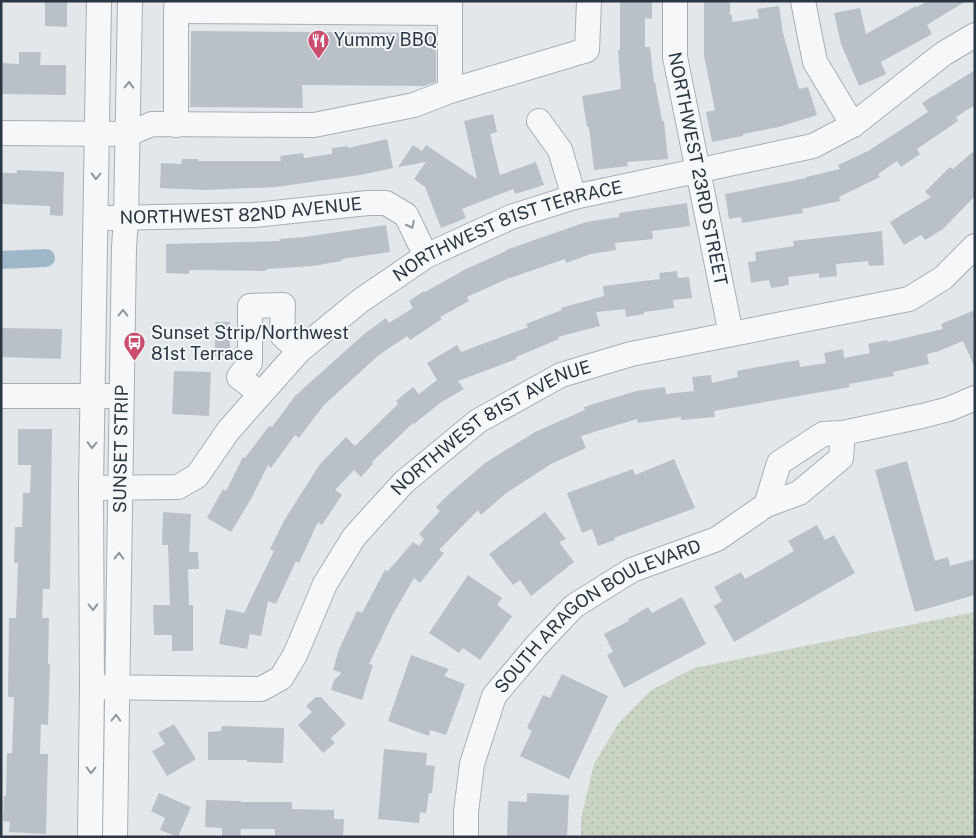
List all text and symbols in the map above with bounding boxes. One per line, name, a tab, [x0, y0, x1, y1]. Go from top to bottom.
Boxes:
restaurant icon: Yummy BBQ	[306, 28, 330, 59]
place label: Yummy BBQ	[334, 29, 437, 50]
street label: NORTHWEST 23RD STREET	[664, 50, 732, 288]
one-way arrow	[124, 81, 134, 88]
one-way arrow	[91, 172, 101, 180]
street label: NORTHWEST 81ST TERRACE	[389, 176, 624, 285]
street label: NORTHWEST 82ND AVENUE	[119, 193, 363, 228]
one-way arrow	[405, 220, 415, 229]
one-way arrow	[117, 309, 128, 317]
place label: Sunset Strip/Northwest 81st Terrace	[151, 322, 349, 364]
bus stop icon: Sunset Strip/Northwest 81st Terrace	[123, 331, 147, 362]
street label: NORTHWEST 81ST AVENUE	[386, 356, 593, 499]
street label: SUNSET STRIP	[109, 385, 132, 513]
one-way arrow	[87, 442, 97, 449]
street label: SOUTH ARAGON BOULEVARD	[490, 535, 704, 697]
one-way arrow	[114, 551, 124, 559]
one-way arrow	[87, 604, 98, 612]
one-way arrow	[111, 714, 121, 722]
one-way arrow	[86, 766, 96, 774]

